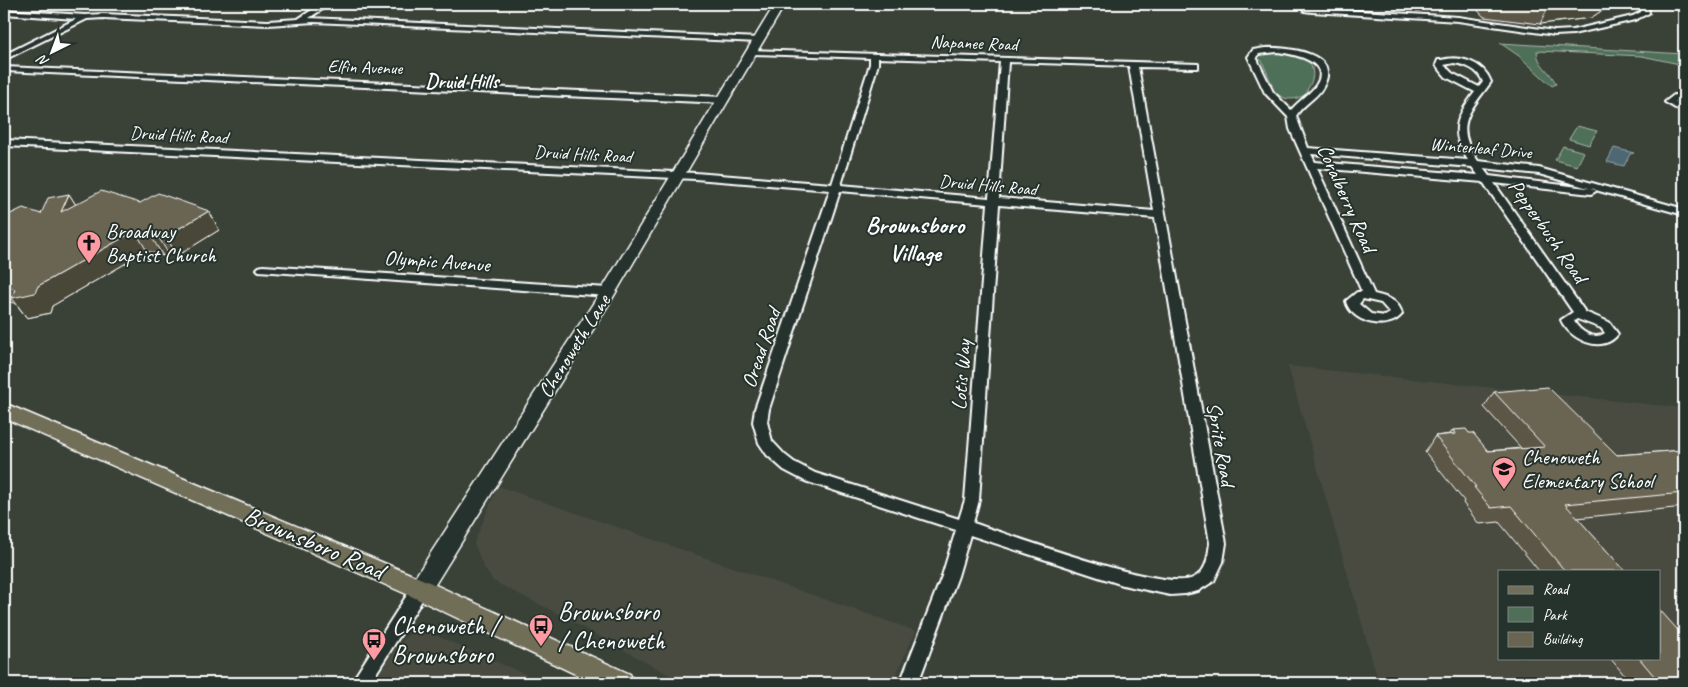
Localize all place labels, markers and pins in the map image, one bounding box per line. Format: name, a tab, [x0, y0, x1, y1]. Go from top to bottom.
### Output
place label: Broadway Baptist Church	[106, 218, 217, 268]
church icon: Broadway Baptist Church	[76, 230, 102, 264]
place label: Chenoweth Elementary School	[1522, 444, 1657, 494]
school or university icon: Chenoweth Elementary School	[1491, 456, 1517, 490]
place label: Brownsboro / Chenoweth	[558, 596, 666, 657]
place label: Chenoweth / Brownsboro	[392, 610, 503, 671]
bus stop icon: Brownsboro / Chenoweth	[528, 613, 554, 647]
bus stop icon: Chenoweth / Brownsboro	[361, 627, 387, 661]

